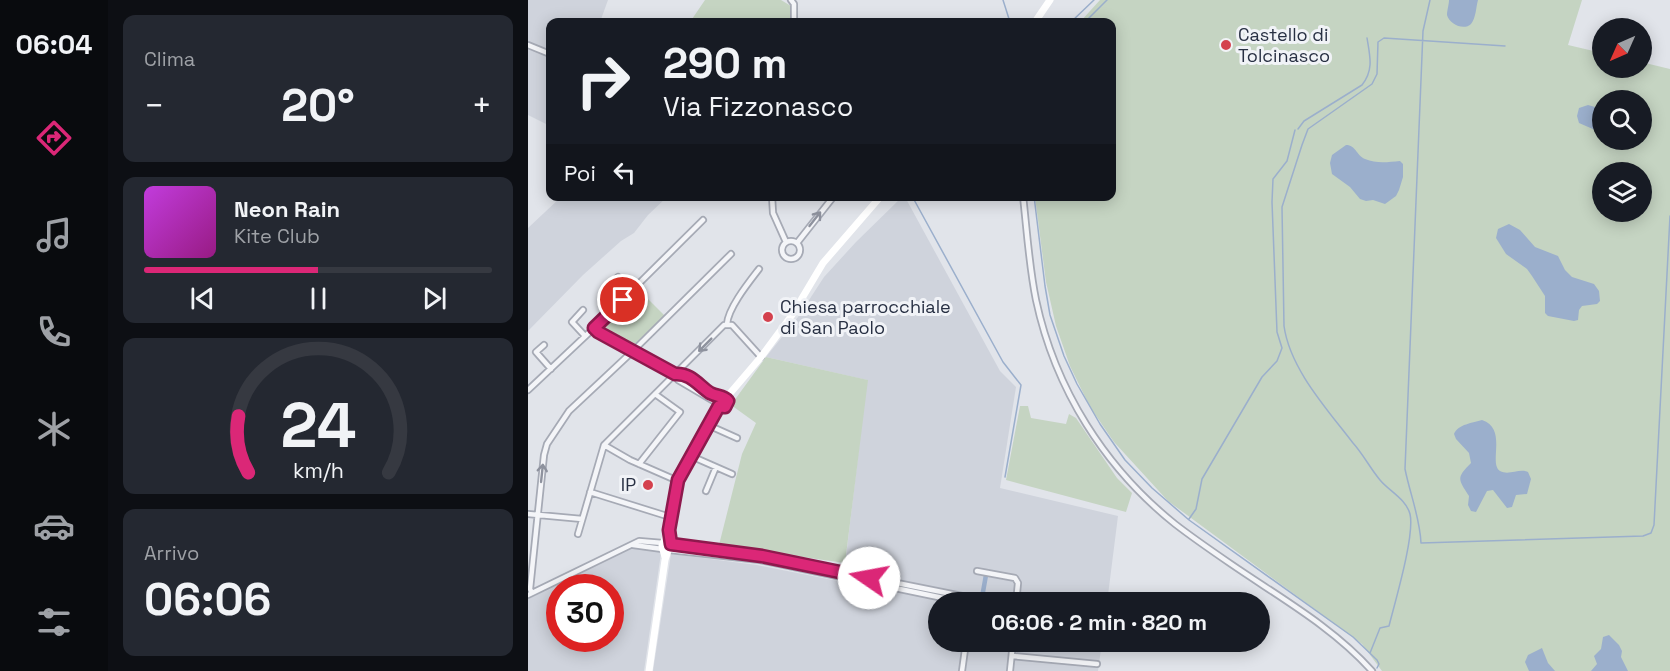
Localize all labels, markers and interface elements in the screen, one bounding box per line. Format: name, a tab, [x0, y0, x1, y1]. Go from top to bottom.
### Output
north arrow	[1592, 18, 1652, 78]
map controls	[1592, 18, 1652, 222]
place label: Castello di Tolcinasco	[1238, 23, 1330, 67]
text: 06:04	[16, 27, 92, 62]
text: 290 m	[663, 37, 788, 90]
marker: Castello di Tolcinasco	[1219, 38, 1233, 52]
icon: right	[564, 42, 642, 120]
text: Clima	[144, 46, 195, 72]
text: 20°	[281, 77, 355, 134]
text: −	[144, 85, 164, 127]
text: +	[472, 85, 492, 127]
text: Via Fizzonasco	[663, 89, 853, 124]
button: search	[1592, 90, 1652, 150]
icon: directions	[33, 117, 75, 159]
icon: left	[608, 156, 641, 189]
text: Poi	[564, 159, 596, 187]
button: layers	[1592, 162, 1652, 222]
text: Neon Rain	[234, 195, 340, 223]
one-way arrow	[808, 212, 821, 228]
icon: music	[33, 214, 75, 256]
text: Kite Club	[234, 223, 320, 249]
pin	[597, 274, 648, 325]
icon: previous	[186, 282, 219, 315]
icon: pause	[302, 282, 335, 315]
icon: next	[418, 282, 451, 315]
icon: arrive	[606, 283, 639, 316]
place label: Chiesa parrocchiale di San Paolo	[780, 295, 951, 339]
marker: Chiesa parrocchiale di San Paolo	[761, 310, 775, 324]
icon: phone	[33, 311, 75, 353]
one-way arrow	[697, 337, 712, 352]
text: 24	[280, 387, 356, 466]
icon: climate	[33, 408, 75, 450]
text: km/h	[292, 458, 344, 485]
one-way arrow	[537, 463, 548, 483]
place label: IP	[621, 473, 636, 496]
marker: IP	[641, 478, 655, 492]
icon: car	[33, 505, 75, 547]
text: Arrivo	[144, 540, 199, 566]
position arrow	[837, 546, 901, 610]
text: 06:06	[144, 571, 271, 628]
speed limit sign: 30	[546, 574, 624, 652]
icon: filters	[33, 601, 75, 643]
text: 06:06 · 2 min · 820 m	[991, 608, 1207, 636]

